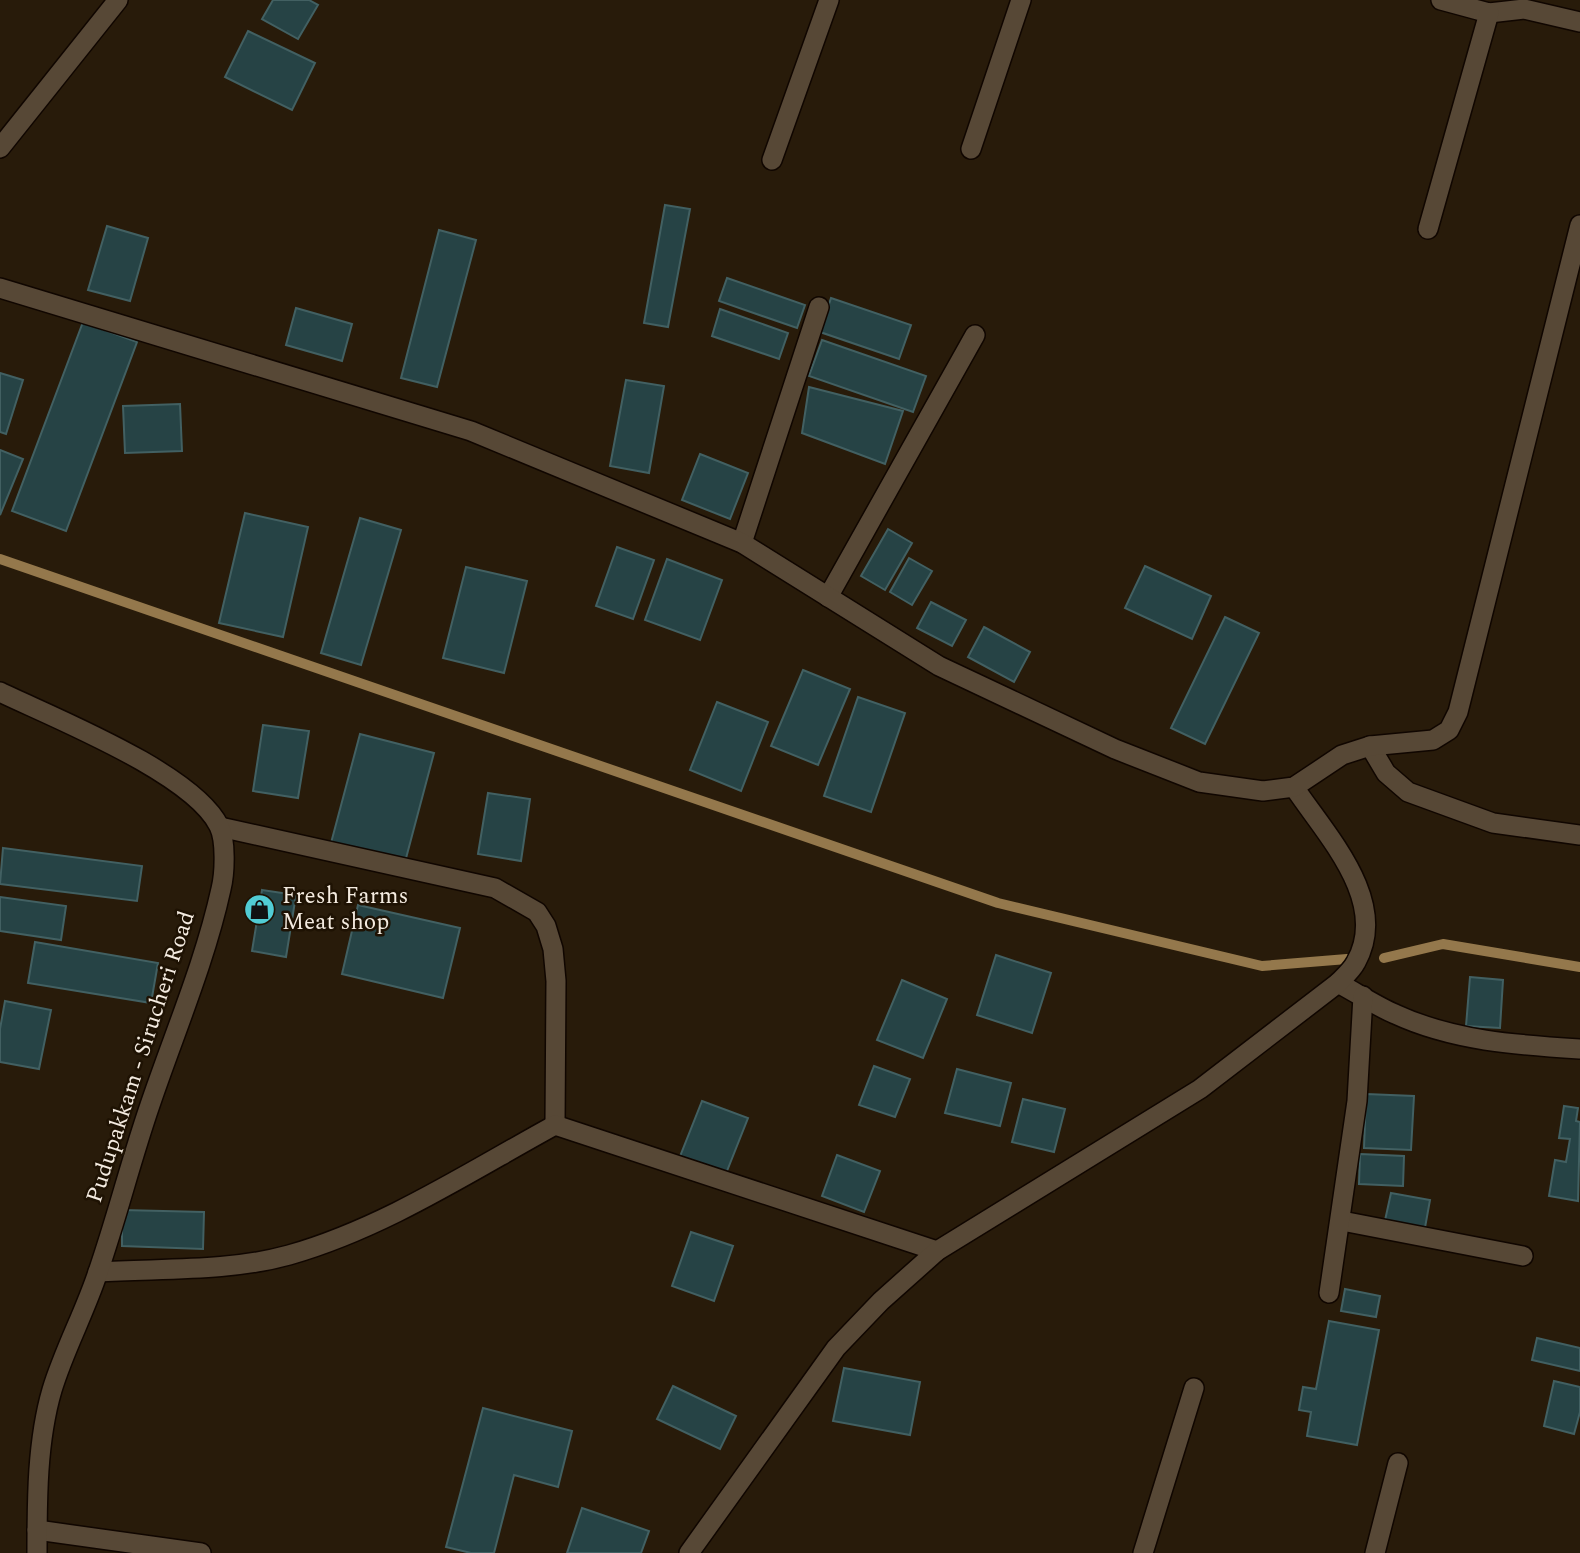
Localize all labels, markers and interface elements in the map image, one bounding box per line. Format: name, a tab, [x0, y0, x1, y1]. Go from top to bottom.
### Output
place label: Fresh Farms Meat shop	[282, 879, 409, 940]
shop icon: Fresh Farms Meat shop	[242, 892, 276, 926]
street label: Pudupakkam - Sirucheri Road	[77, 907, 205, 1207]

